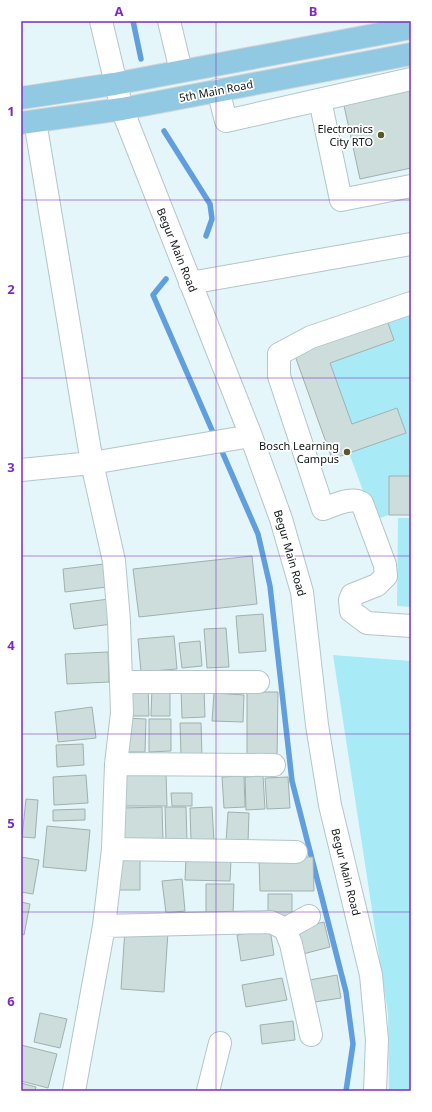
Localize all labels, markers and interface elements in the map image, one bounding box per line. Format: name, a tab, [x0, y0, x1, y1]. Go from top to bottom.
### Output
text: A	[115, 2, 124, 20]
text: B	[309, 2, 317, 20]
street label: 5th Main Road	[178, 76, 254, 105]
text: 1	[7, 102, 15, 120]
place label: Electronics City RTO	[317, 121, 373, 149]
marker: Electronics City RTO	[376, 130, 386, 140]
street label: Begur Main Road	[154, 206, 201, 294]
text: 2	[7, 280, 15, 298]
place label: Bosch Learning Campus	[259, 438, 339, 466]
marker: Bosch Learning Campus	[342, 447, 352, 457]
text: 3	[7, 458, 15, 476]
street label: Begur Main Road	[271, 508, 310, 598]
text: 4	[7, 636, 15, 654]
text: 5	[7, 814, 15, 832]
street label: Begur Main Road	[328, 827, 365, 917]
text: 6	[7, 992, 15, 1010]

